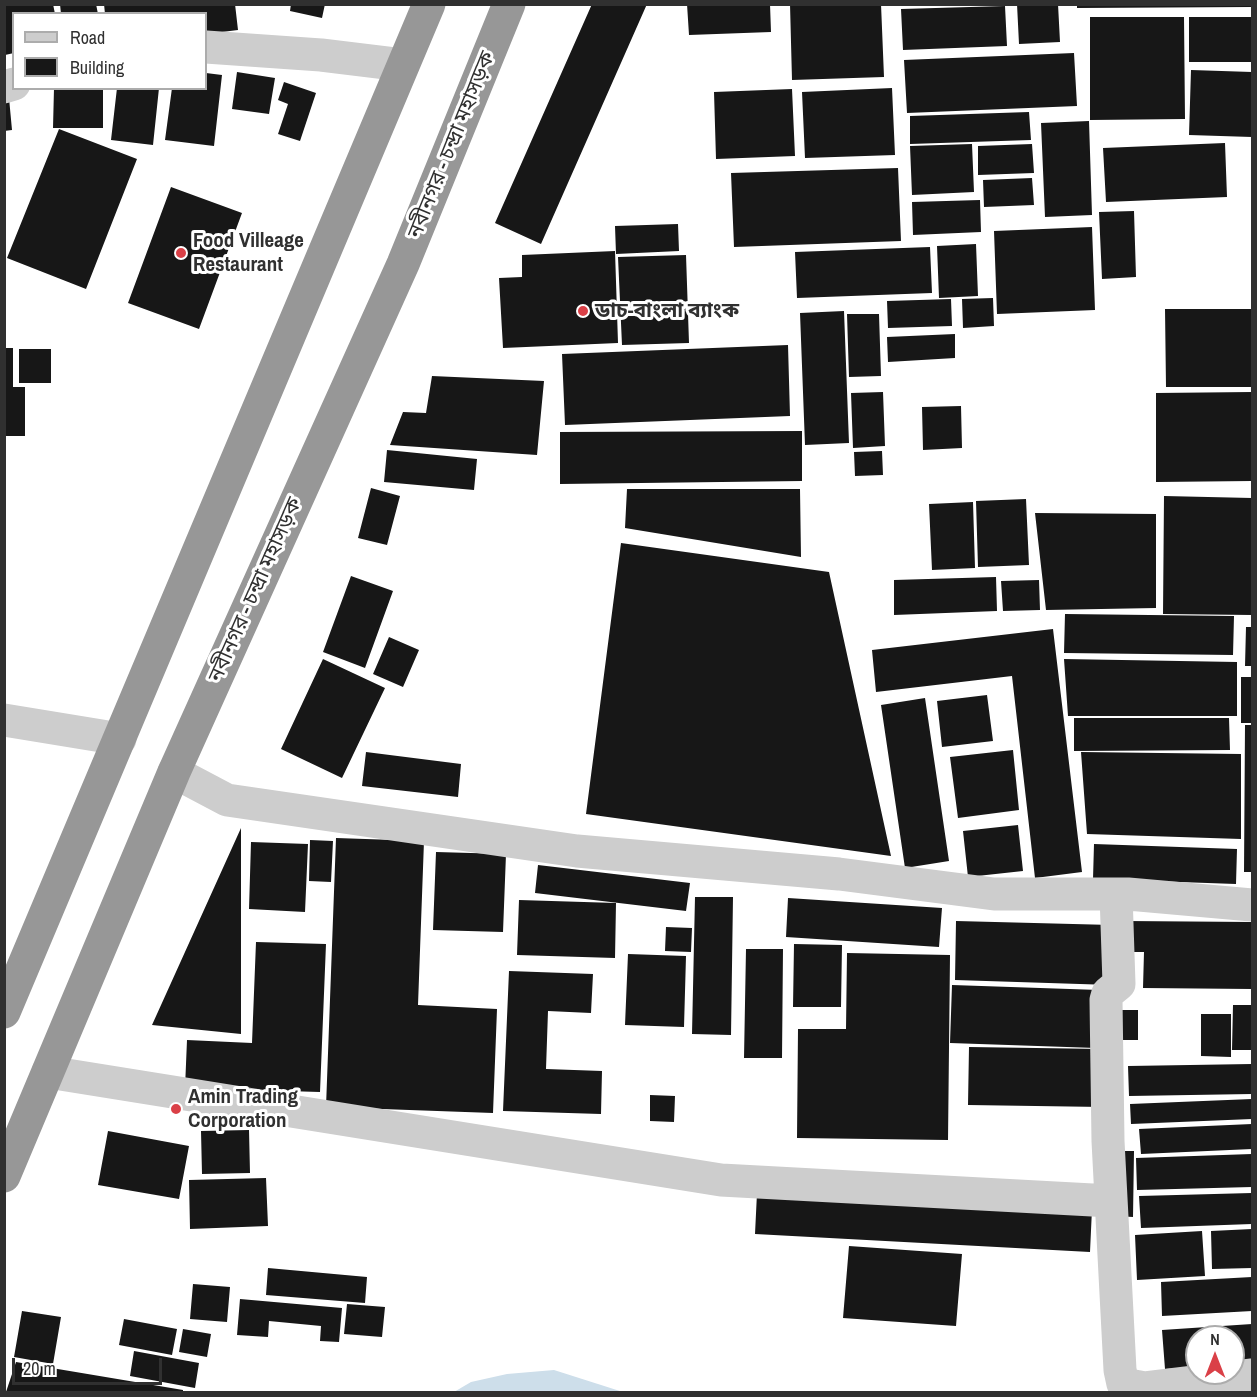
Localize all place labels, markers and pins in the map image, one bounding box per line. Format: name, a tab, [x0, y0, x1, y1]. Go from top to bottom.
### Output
place label: Food Villeage Restaurant	[193, 228, 304, 278]
marker: Food Villeage Restaurant	[174, 246, 188, 260]
place label: ডাচ-বাংলা ব্যাংক	[595, 298, 739, 324]
marker: ডাচ-বাংলা ব্যাংক	[576, 304, 590, 318]
place label: Amin Trading Corporation	[188, 1084, 298, 1134]
marker: Amin Trading Corporation	[169, 1102, 183, 1116]

